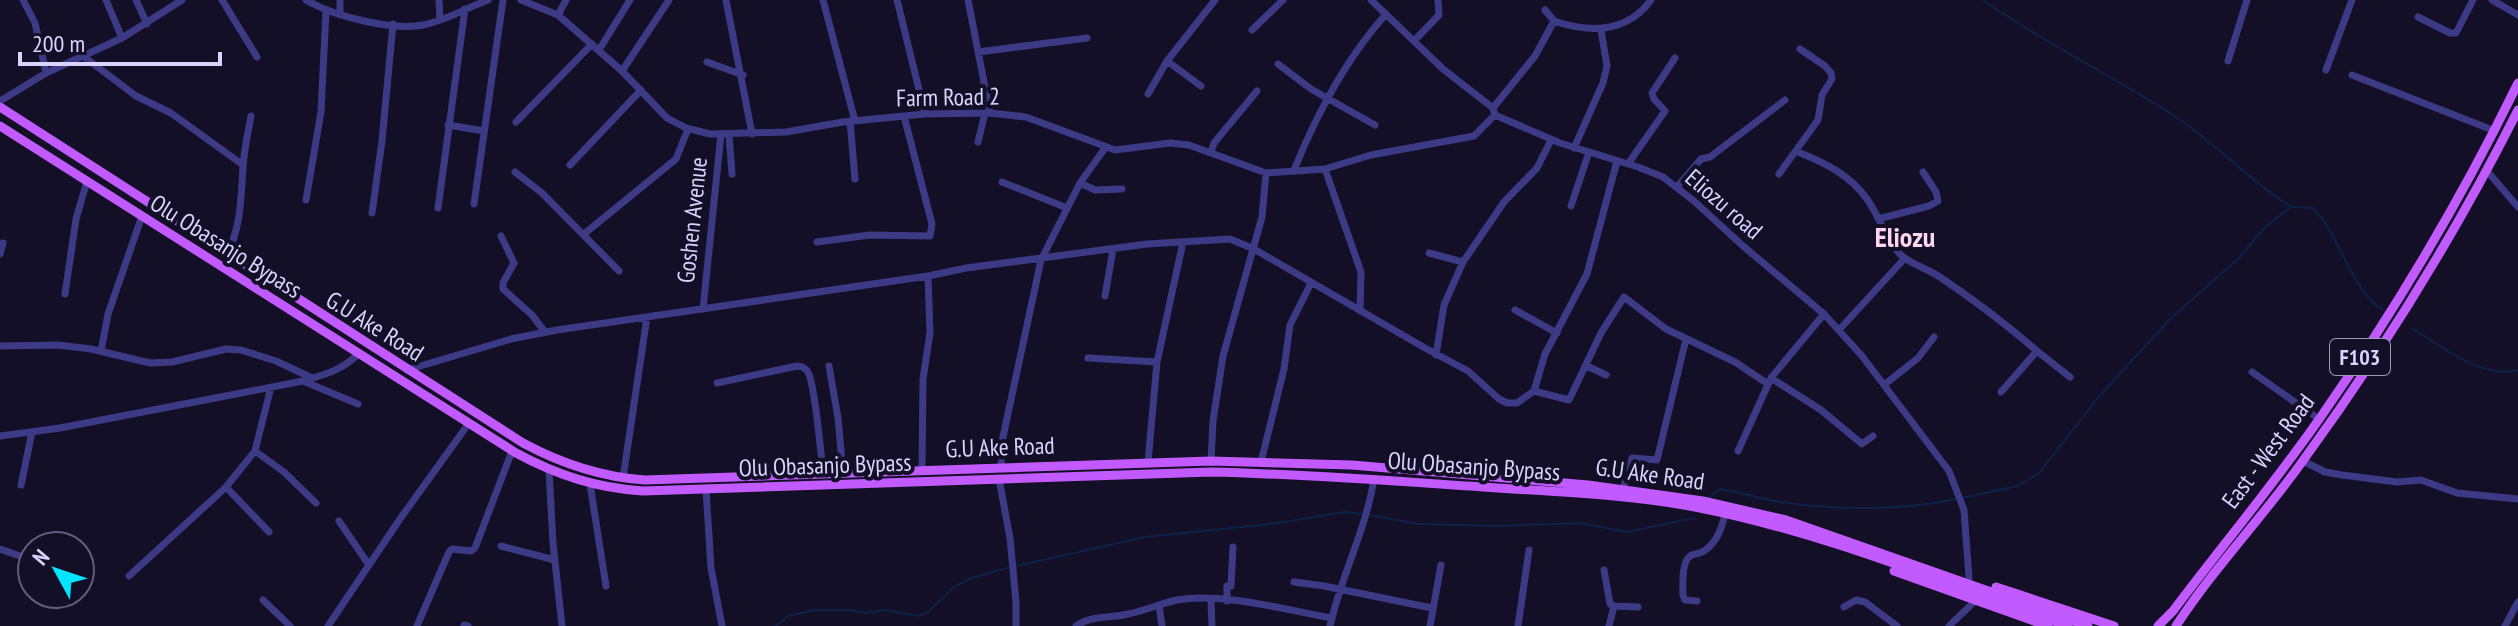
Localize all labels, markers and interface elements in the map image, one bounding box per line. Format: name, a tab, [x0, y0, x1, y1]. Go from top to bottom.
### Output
scale bar	[20, 16, 220, 66]
text: 200 m	[32, 28, 85, 59]
street label: Farm Road 2	[896, 81, 1000, 113]
street label: Goshen Avenue	[670, 156, 714, 284]
street label: Eliozu road	[1679, 162, 1769, 246]
street label: Olu Obasanjo Bypass	[144, 187, 308, 305]
district label: Eliozu	[1875, 218, 1935, 255]
street label: G.U Ake Road	[320, 284, 430, 368]
road number: F103	[2330, 339, 2390, 375]
street label: East - West Road	[2215, 388, 2321, 514]
street label: G.U Ake Road	[945, 430, 1055, 464]
street label: Olu Obasanjo Bypass	[1387, 445, 1561, 487]
street label: Olu Obasanjo Bypass	[738, 446, 912, 484]
street label: G.U Ake Road	[1594, 451, 1706, 497]
north arrow	[16, 530, 96, 610]
text: N	[26, 544, 55, 571]

